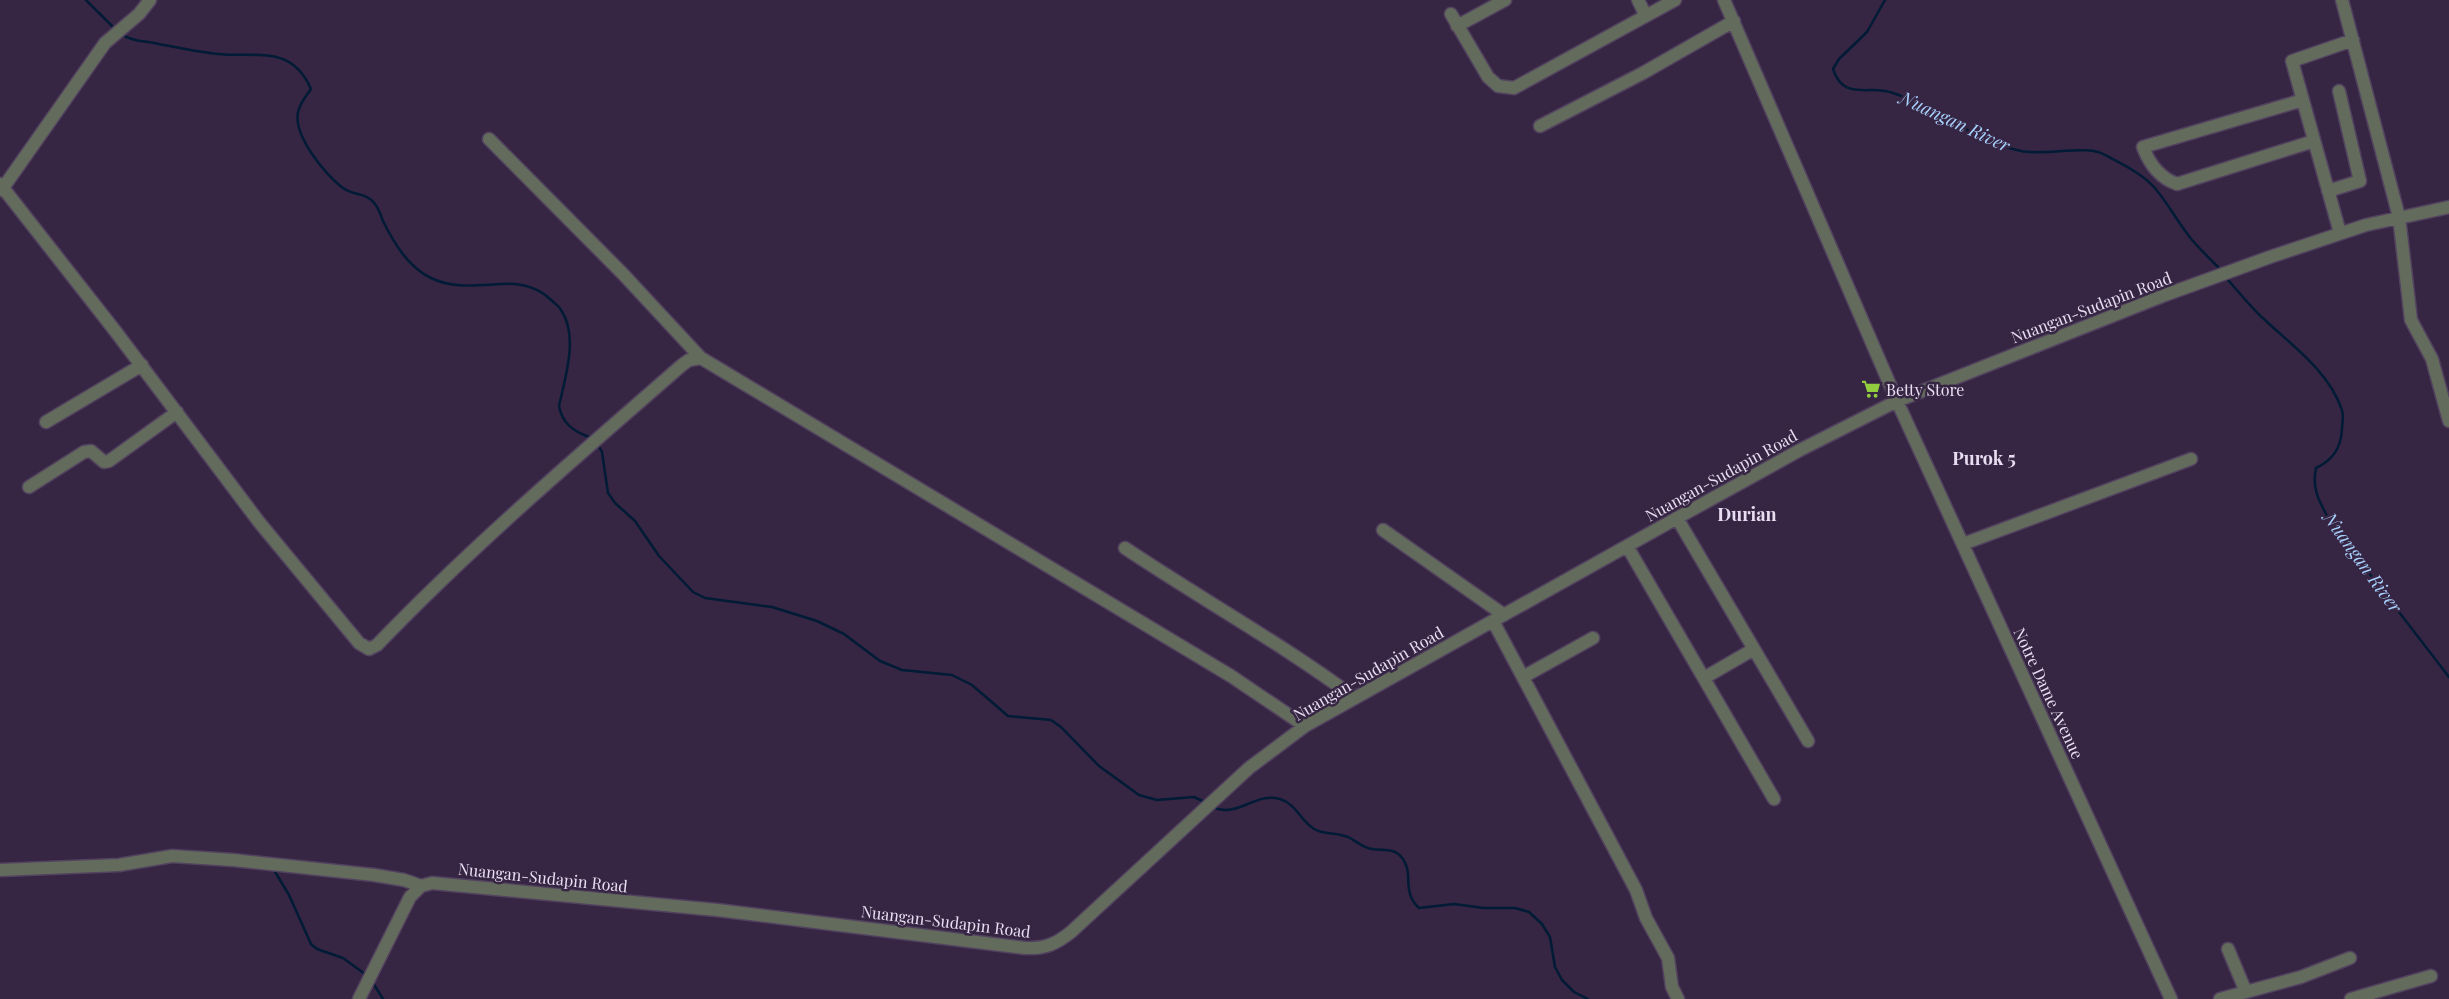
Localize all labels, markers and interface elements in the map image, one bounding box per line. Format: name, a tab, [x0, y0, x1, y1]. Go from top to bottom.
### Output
water label: Nuangan River	[1894, 84, 2015, 158]
street label: Nuangan-Sudapin Road	[2008, 267, 2174, 347]
supermarket icon: Betty Store	[1860, 378, 1882, 400]
place label: Betty Store	[1886, 379, 1964, 400]
street label: Nuangan-Sudapin Road	[1641, 424, 1801, 526]
district label: Purok 5	[1952, 446, 2016, 470]
district label: Durian	[1717, 502, 1777, 526]
water label: Nuangan River	[2317, 505, 2408, 618]
street label: Nuangan-Sudapin Road	[1289, 621, 1447, 725]
street label: Notre Dame Avenue	[2009, 624, 2089, 762]
street label: Nuangan-Sudapin Road	[457, 858, 629, 896]
street label: Nuangan-Sudapin Road	[860, 900, 1032, 942]

